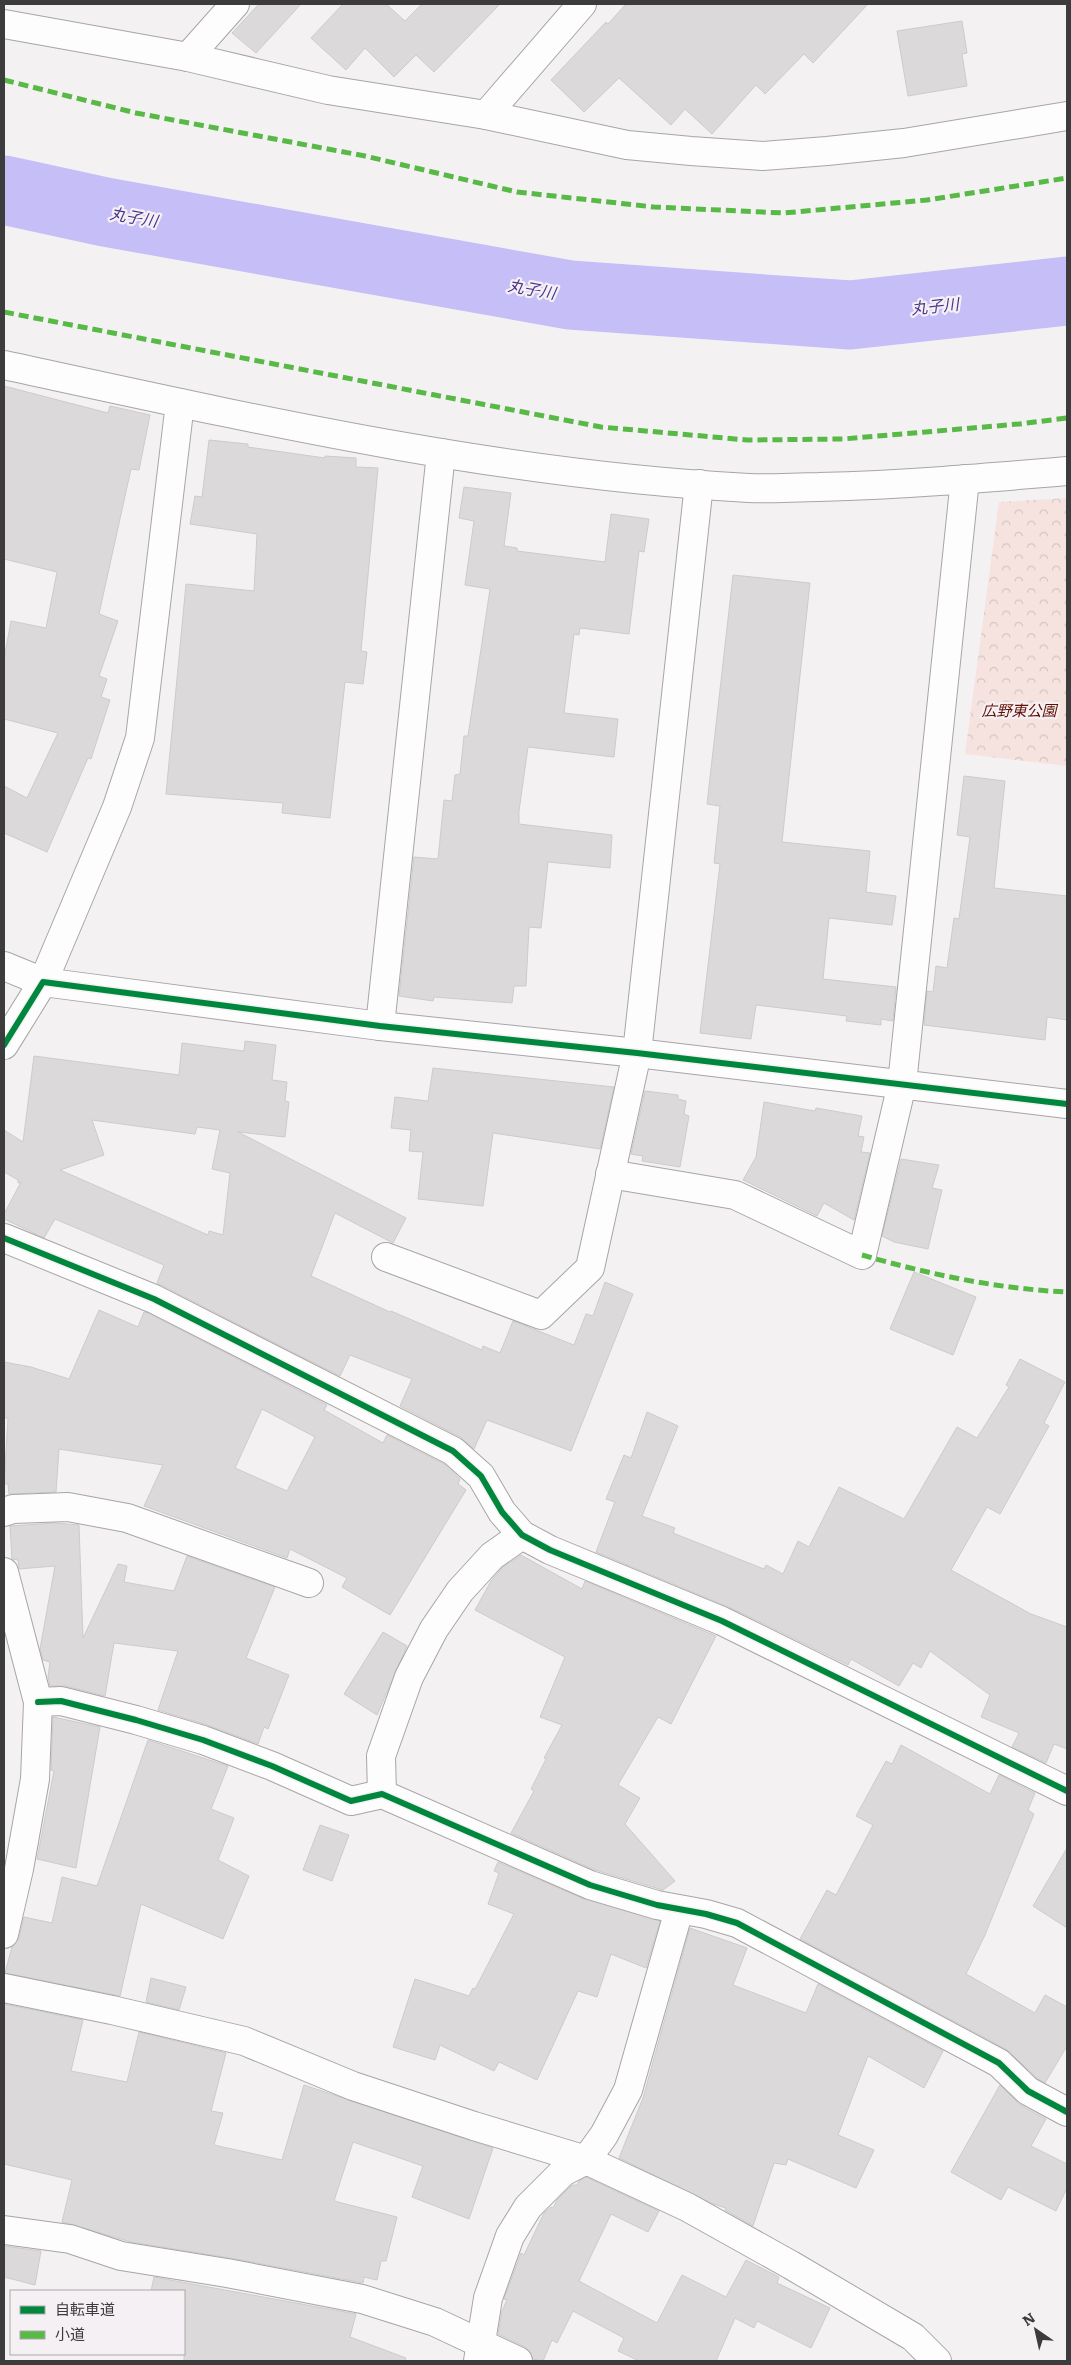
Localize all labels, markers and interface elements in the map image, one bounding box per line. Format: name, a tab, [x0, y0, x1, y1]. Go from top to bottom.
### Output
water label: 丸子川	[108, 200, 162, 232]
water label: 丸子川	[506, 272, 560, 304]
water label: 丸子川	[910, 290, 962, 319]
park label: 広野東公園	[981, 698, 1058, 721]
legend	[10, 2290, 185, 2355]
text: 自転車道	[55, 2297, 115, 2320]
north arrow	[1011, 2305, 1061, 2355]
text: N	[1018, 2307, 1039, 2330]
text: 小道	[55, 2322, 85, 2345]

